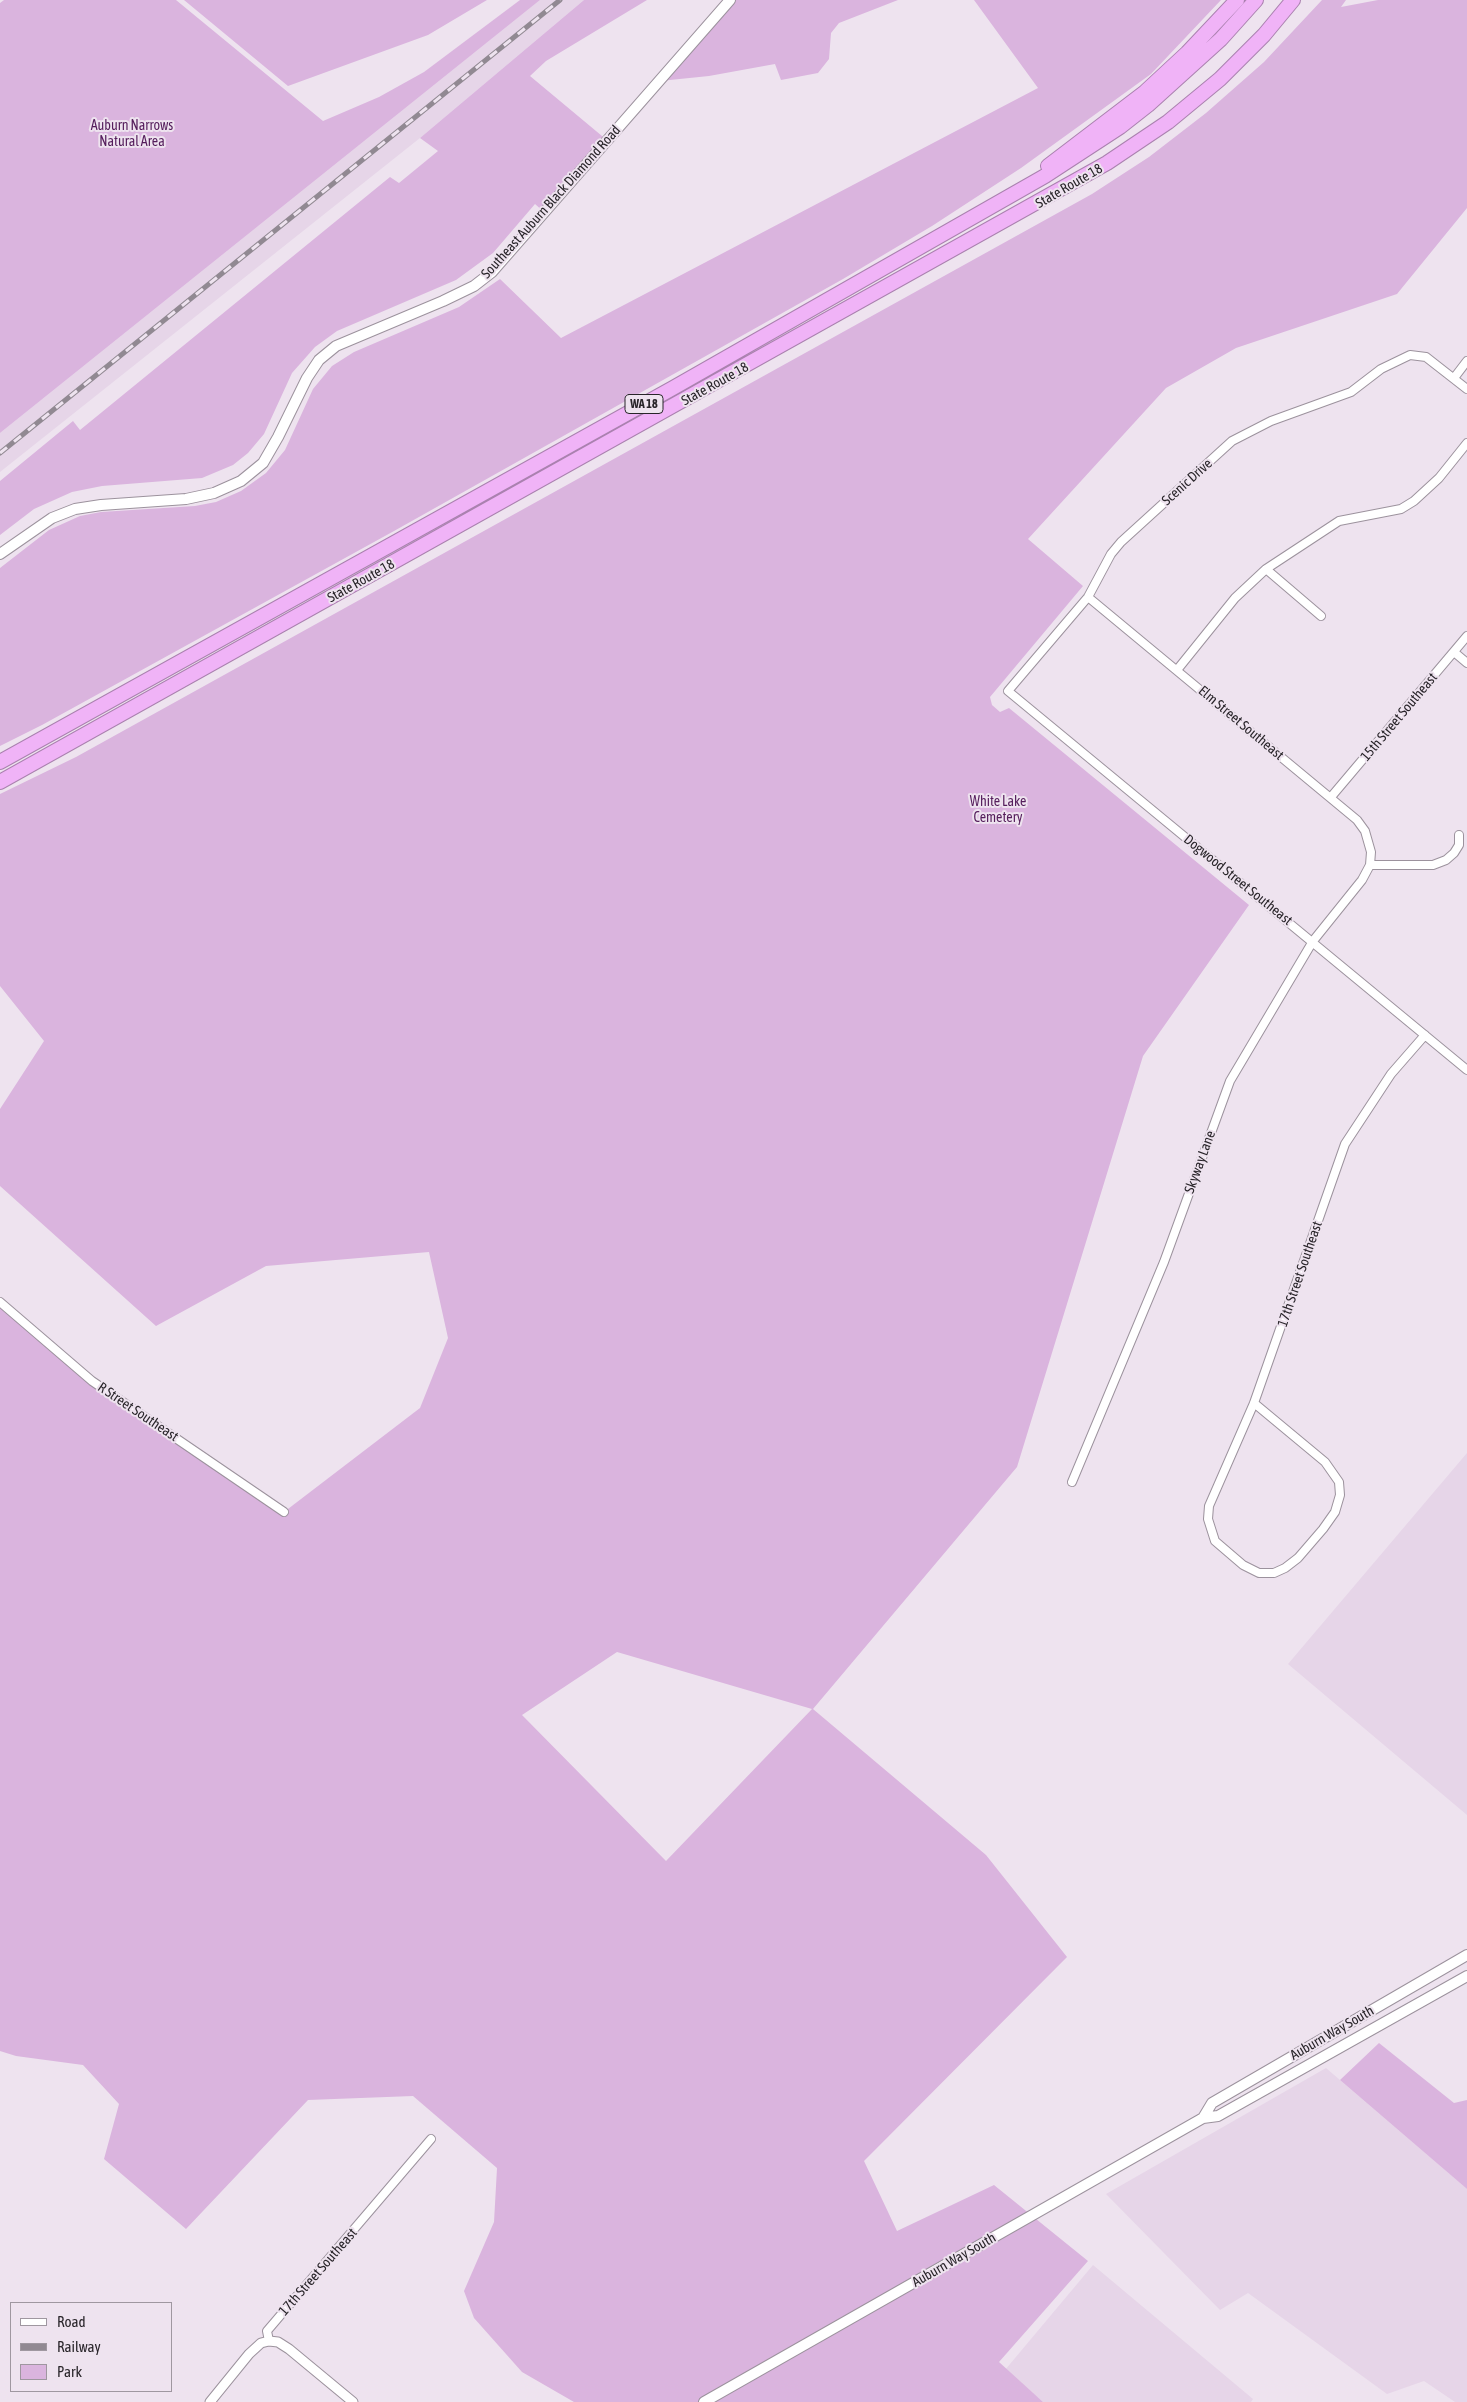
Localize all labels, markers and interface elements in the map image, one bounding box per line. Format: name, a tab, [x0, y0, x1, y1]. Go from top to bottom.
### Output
park label: Auburn Narrows Natural Area	[91, 118, 173, 150]
street label: Southeast Auburn Black Diamond Road	[478, 122, 624, 282]
street label: State Route 18	[1033, 160, 1105, 212]
street label: State Route 18	[678, 359, 752, 409]
road number: WA 18	[625, 394, 663, 414]
street label: Scenic Drive	[1158, 455, 1216, 509]
street label: State Route 18	[324, 556, 398, 606]
street label: 15th Street Southeast	[1357, 669, 1441, 765]
street label: Elm Street Southeast	[1195, 682, 1287, 764]
park label: White Lake Cemetery	[970, 794, 1026, 826]
street label: Dogwood Street Southeast	[1180, 831, 1296, 929]
street label: Skyway Lane	[1181, 1128, 1219, 1196]
street label: 17th Street Southeast	[1274, 1219, 1326, 1329]
street label: R Street Southeast	[95, 1379, 181, 1445]
street label: Auburn Way South	[1287, 2002, 1377, 2064]
street label: 17th Street Southeast	[275, 2225, 361, 2319]
street label: Auburn Way South	[909, 2229, 999, 2291]
legend	[10, 2302, 172, 2392]
text: Road	[57, 2313, 86, 2330]
text: Railway	[57, 2338, 101, 2355]
text: Park	[57, 2363, 82, 2380]

